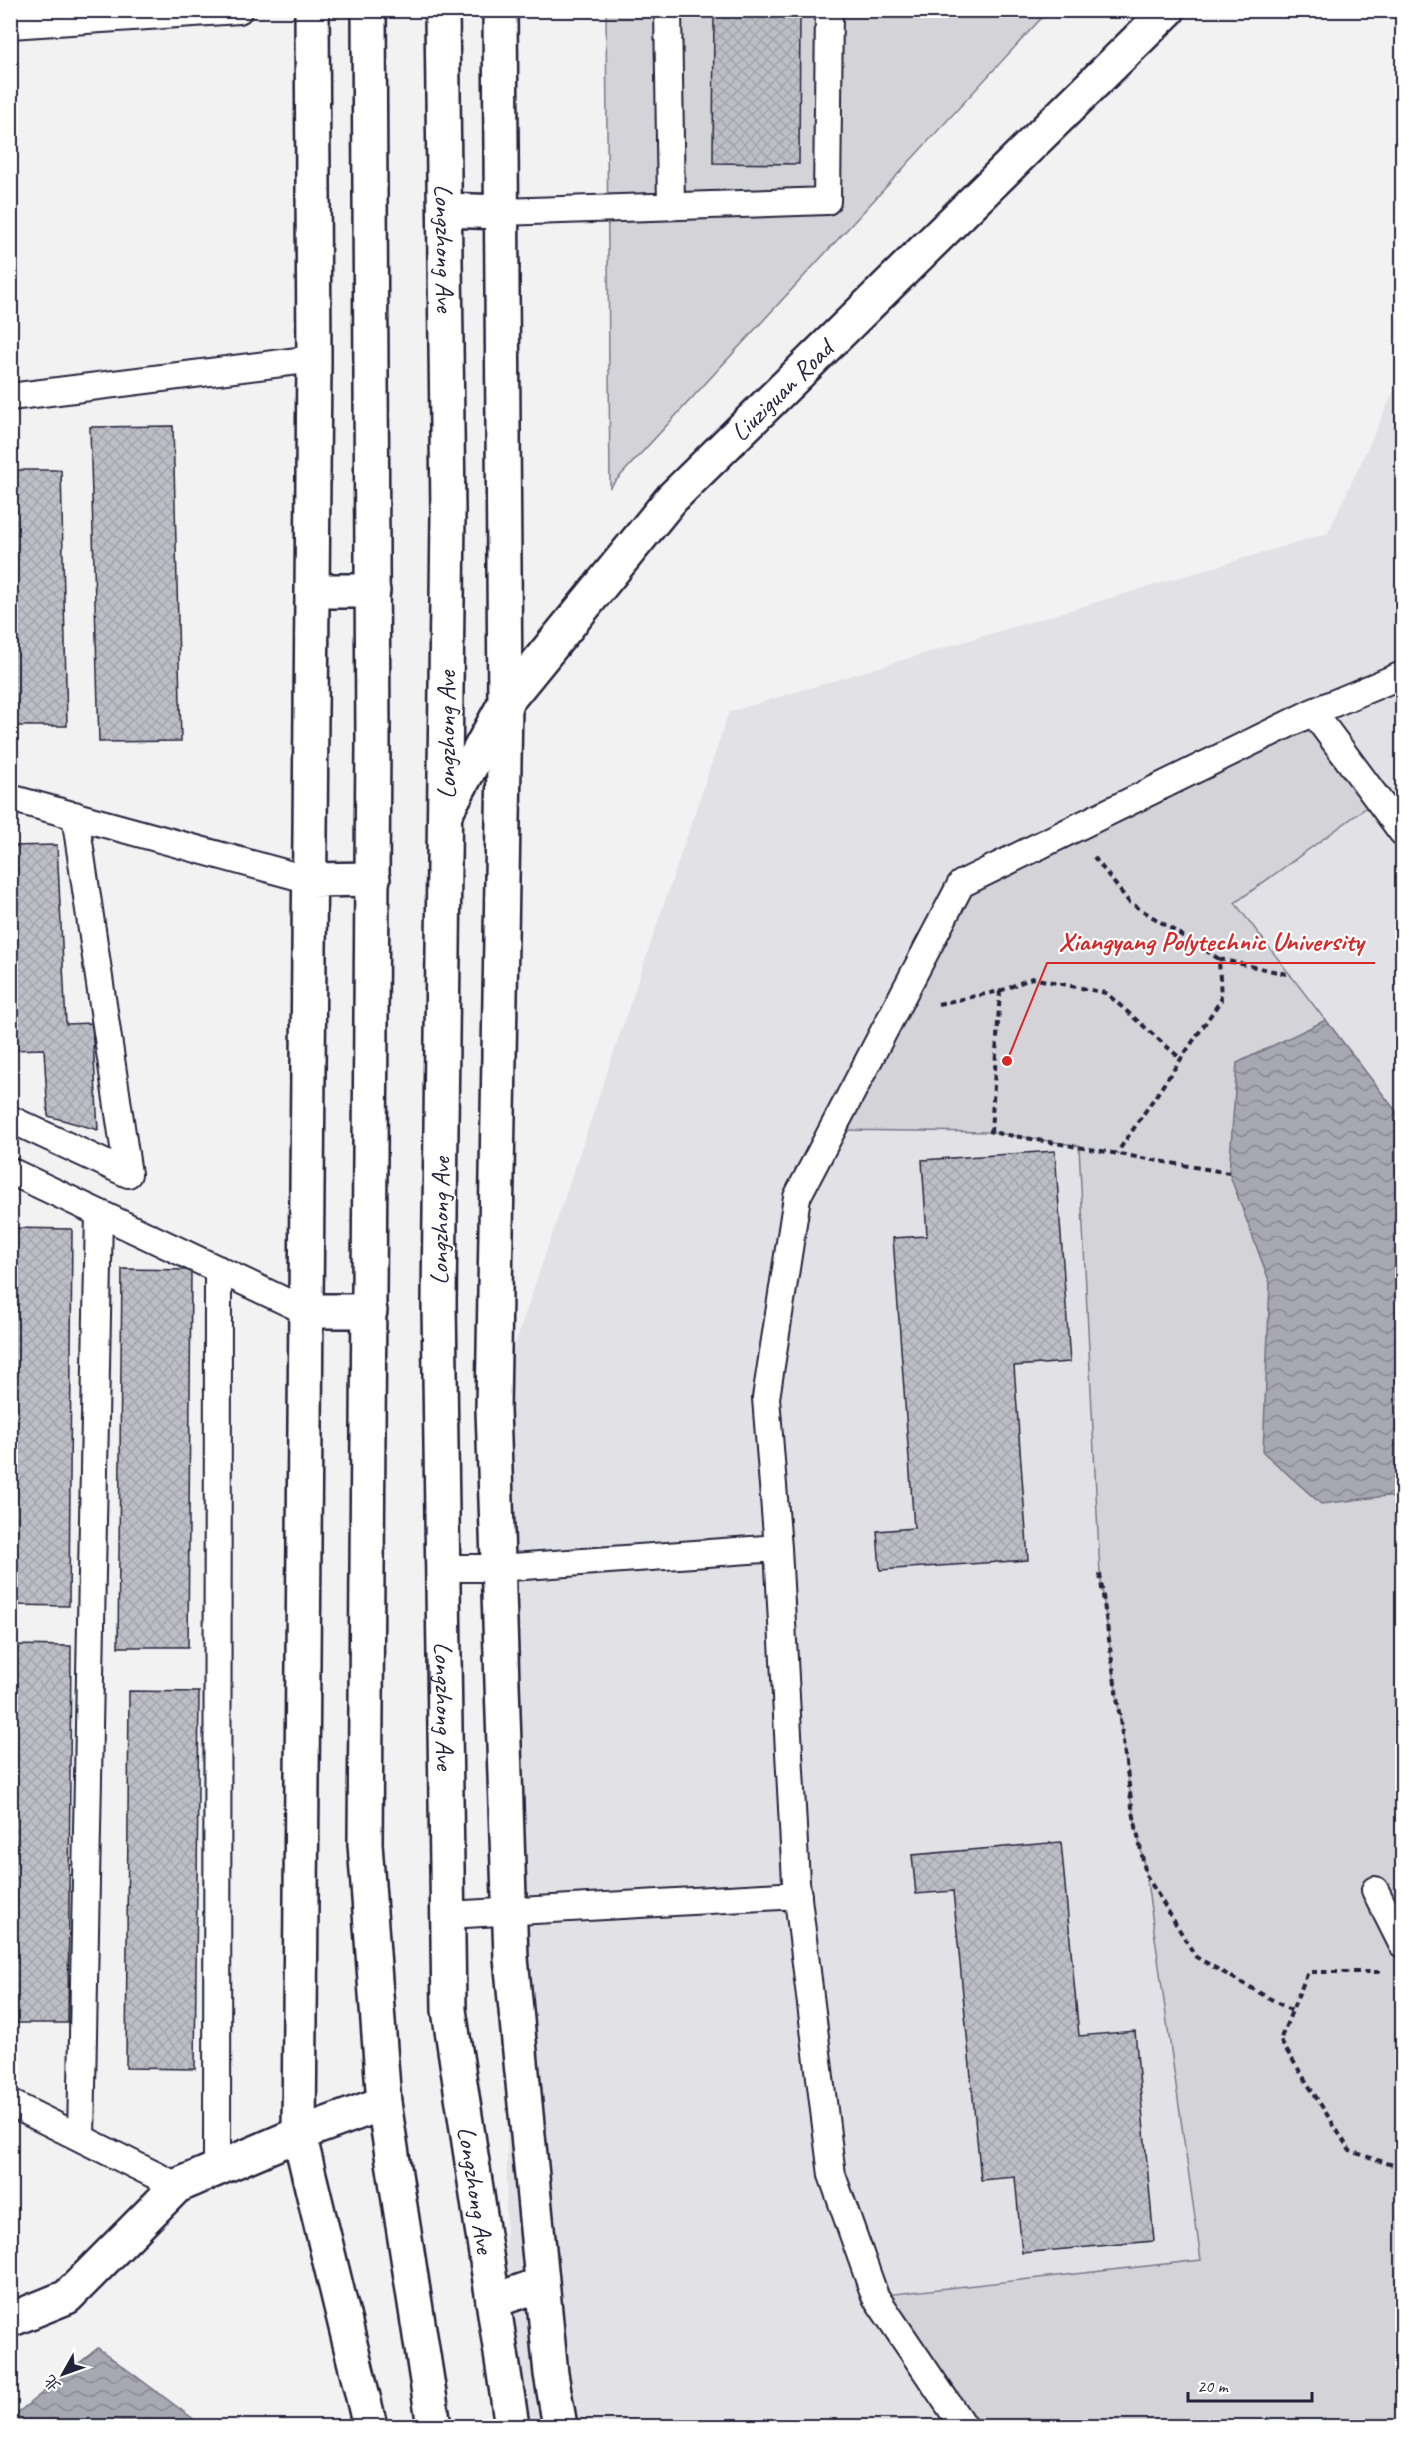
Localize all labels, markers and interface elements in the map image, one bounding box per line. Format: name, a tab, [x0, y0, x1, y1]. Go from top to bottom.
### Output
street label: Longzhong Ave	[428, 184, 462, 314]
street label: Liuziguan Road	[723, 330, 842, 448]
street label: Longzhong Ave	[430, 670, 463, 799]
callout: Xiangyang Polytechnic University	[1047, 918, 1375, 963]
text: Xiangyang Polytechnic University	[1059, 924, 1366, 958]
street label: Longzhong Ave	[422, 1155, 458, 1285]
street label: Longzhong Ave	[427, 1642, 462, 1772]
street label: Longzhong Ave	[450, 2124, 502, 2257]
north arrow	[33, 2344, 93, 2404]
scale bar	[1188, 2365, 1312, 2403]
text: 北	[39, 2370, 65, 2396]
text: 20 m	[1197, 2375, 1230, 2397]

